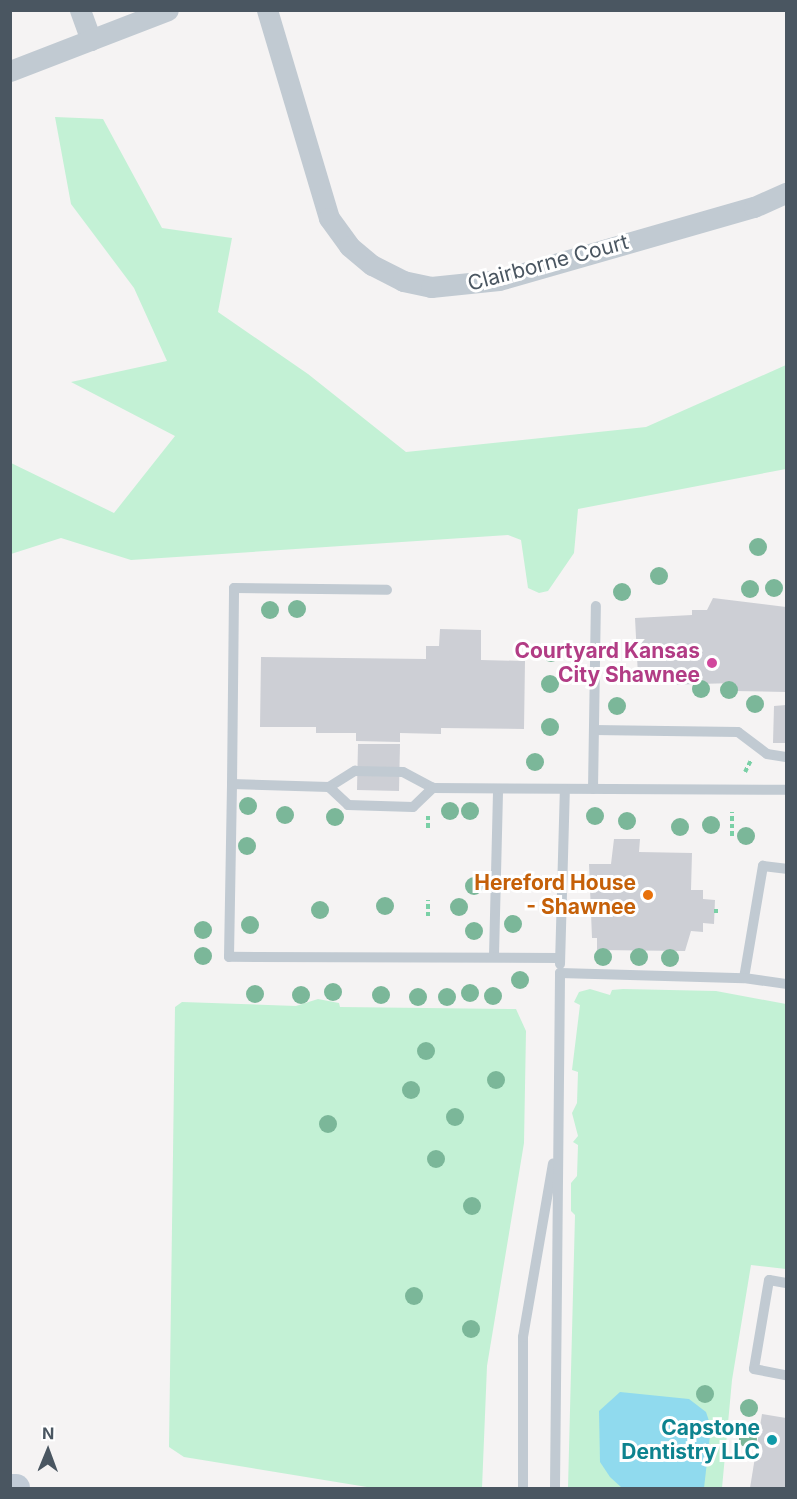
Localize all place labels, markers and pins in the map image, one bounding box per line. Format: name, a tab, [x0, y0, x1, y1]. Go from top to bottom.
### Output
place label: Courtyard Kansas City Shawnee	[514, 638, 700, 688]
marker: Courtyard Kansas City Shawnee	[705, 656, 719, 670]
place label: Hereford House - Shawnee	[474, 870, 636, 920]
marker: Hereford House - Shawnee	[641, 888, 655, 902]
place label: Capstone Dentistry LLC	[621, 1415, 760, 1465]
marker: Capstone Dentistry LLC	[765, 1433, 779, 1447]

